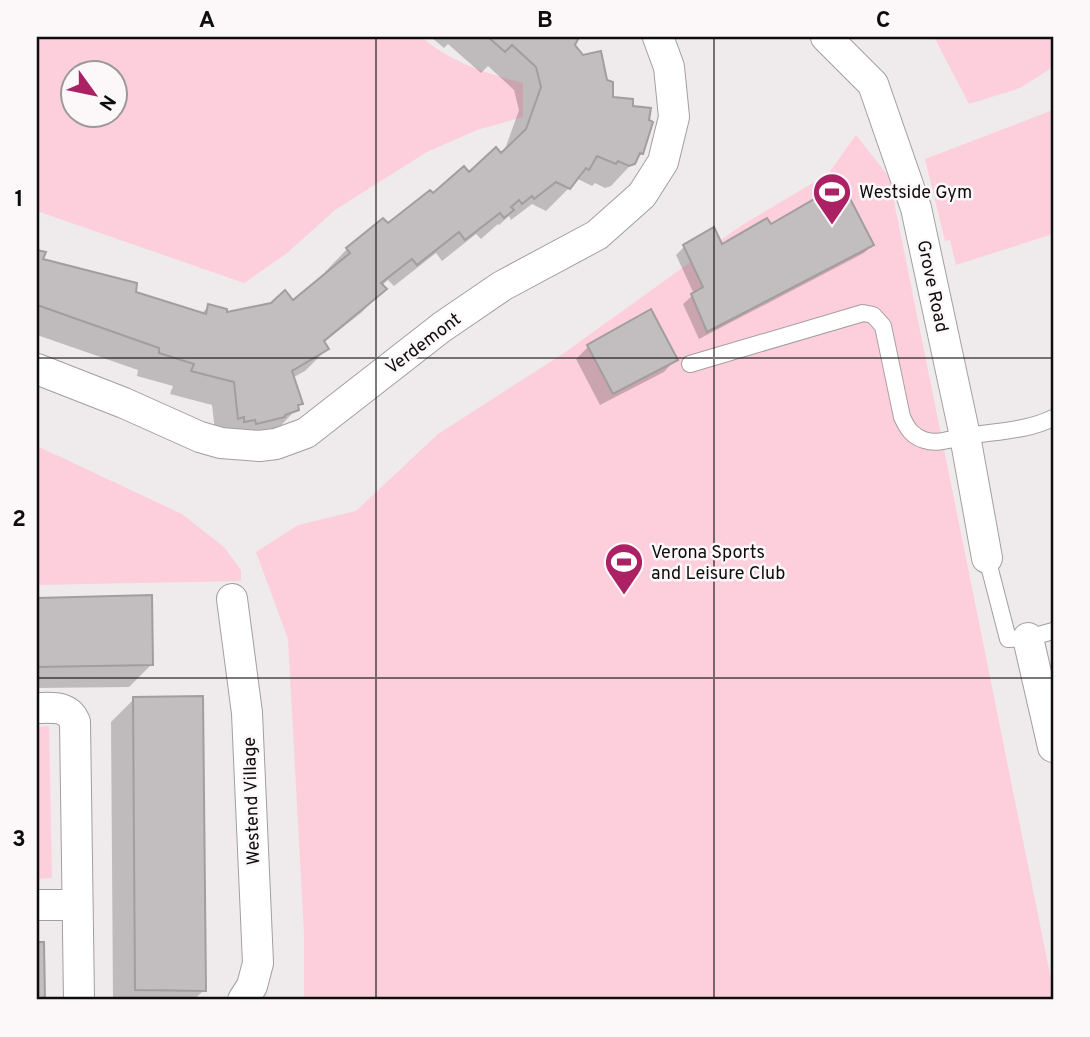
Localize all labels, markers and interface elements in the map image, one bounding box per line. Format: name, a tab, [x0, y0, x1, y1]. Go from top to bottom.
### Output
text: A	[199, 7, 215, 36]
text: B	[537, 7, 553, 36]
text: C	[876, 7, 890, 36]
north arrow	[60, 60, 130, 130]
text: N	[93, 90, 120, 114]
sports icon: Westside Gym	[811, 171, 853, 226]
place label: Westside Gym	[859, 182, 972, 205]
text: 1	[14, 186, 24, 215]
street label: Grove Road	[911, 238, 953, 334]
street label: Verdemont	[382, 308, 466, 380]
text: 2	[12, 506, 26, 535]
sports icon: Verona Sports and Leisure Club	[603, 541, 645, 596]
place label: Verona Sports and Leisure Club	[651, 542, 785, 586]
street label: Westend Village	[239, 736, 266, 865]
text: 3	[12, 826, 26, 855]

